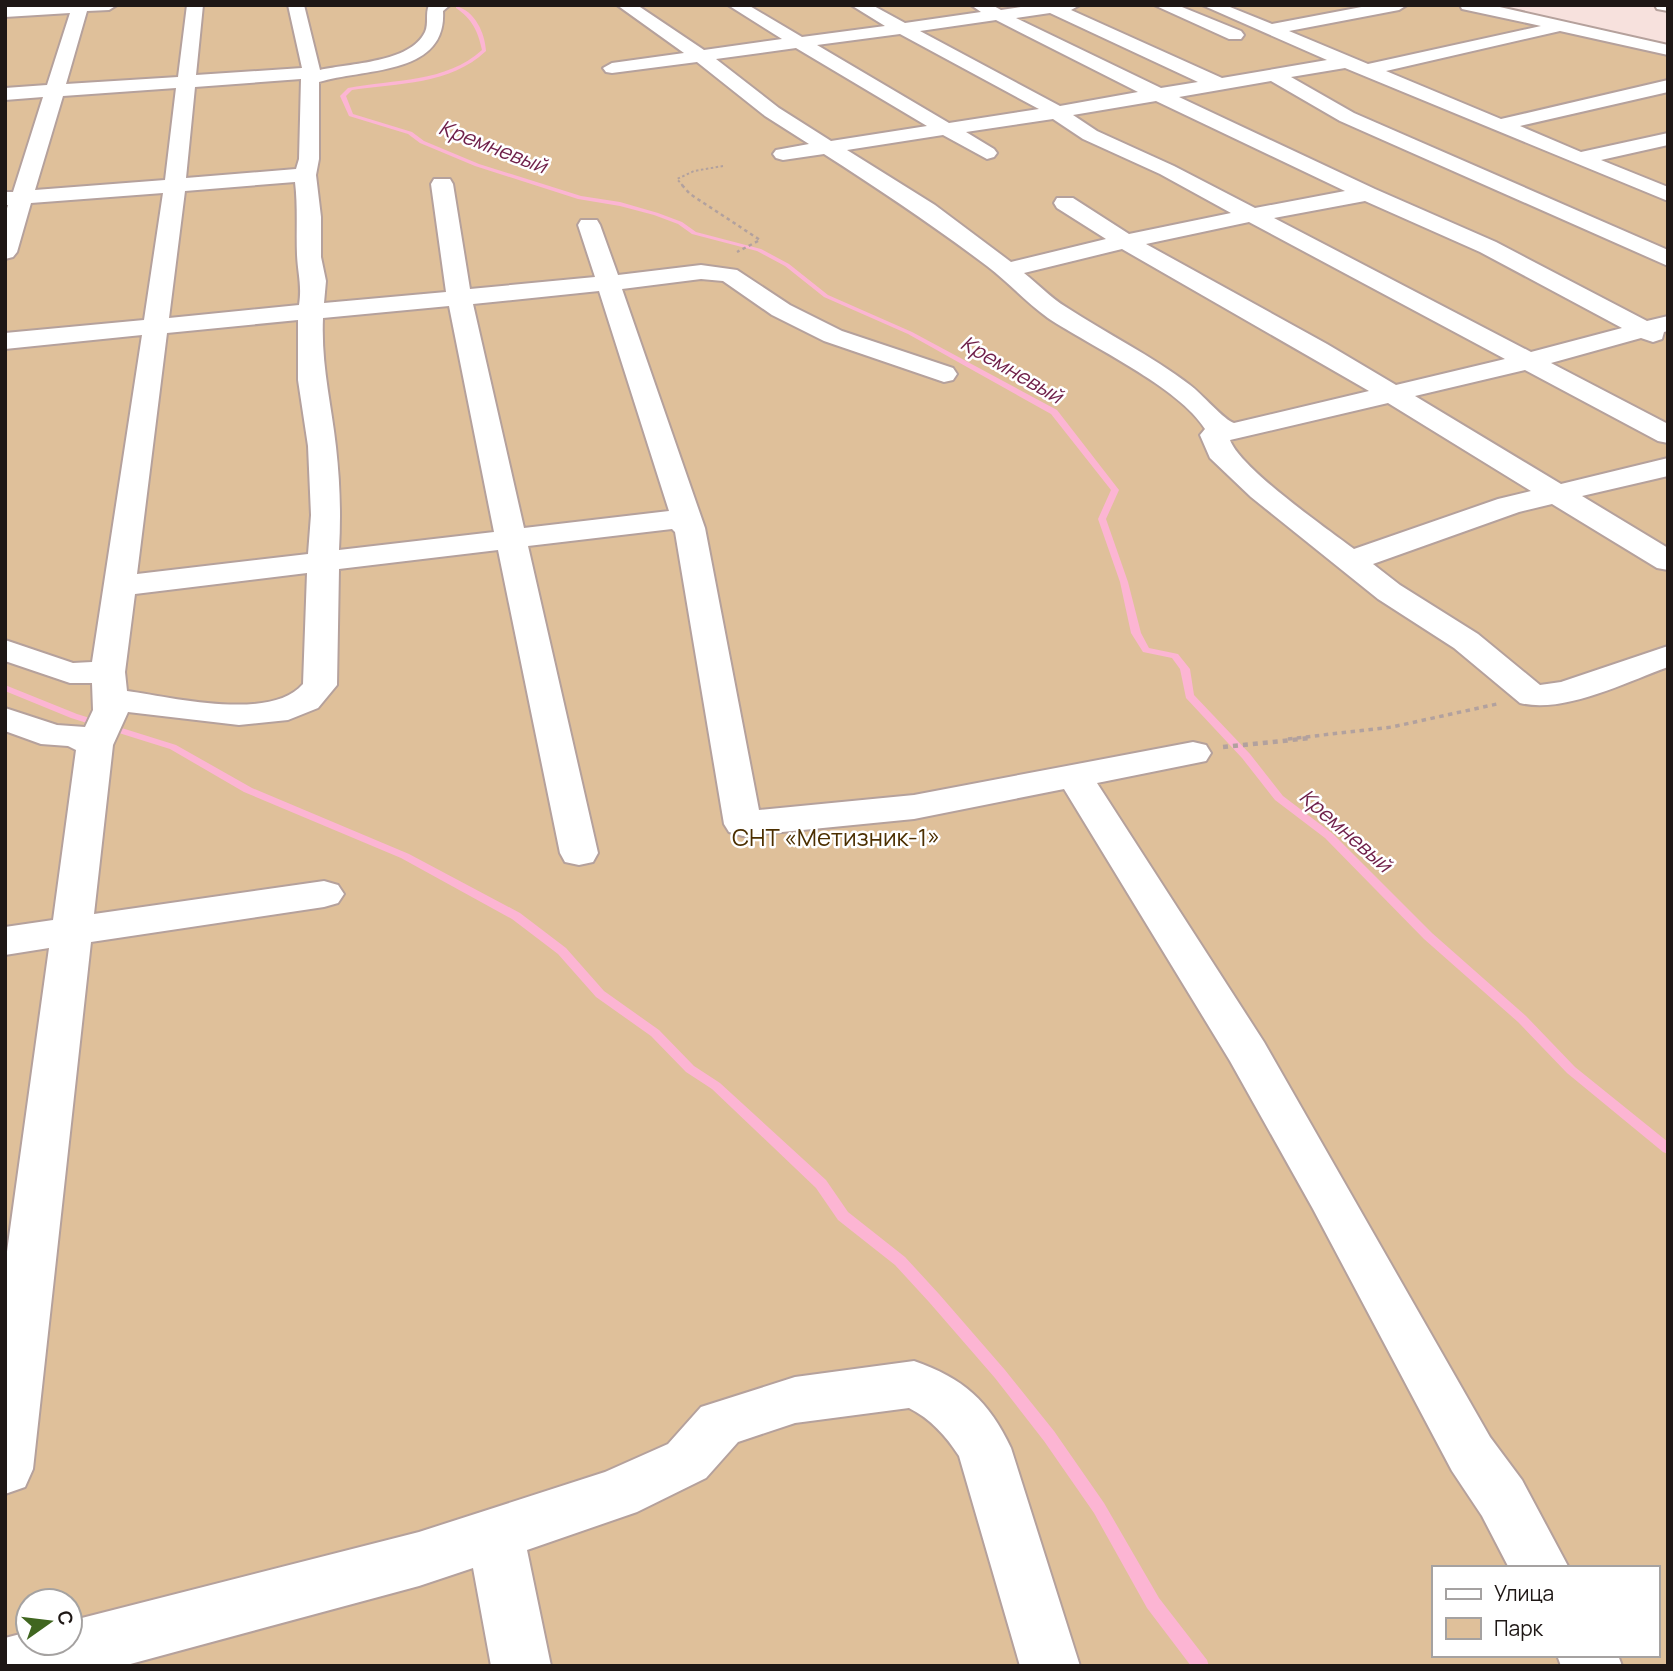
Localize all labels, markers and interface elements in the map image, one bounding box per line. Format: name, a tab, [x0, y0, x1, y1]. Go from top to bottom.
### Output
water label: Кремневый	[435, 113, 553, 180]
water label: Кремневый	[956, 329, 1070, 410]
water label: Кремневый	[1294, 782, 1399, 879]
park label: СНТ «Метизник-1»	[732, 820, 940, 853]
legend	[1432, 1566, 1659, 1657]
text: Улица	[1494, 1579, 1554, 1607]
north arrow	[14, 1587, 84, 1657]
text: С	[51, 1608, 80, 1628]
text: Парк	[1494, 1614, 1544, 1642]

